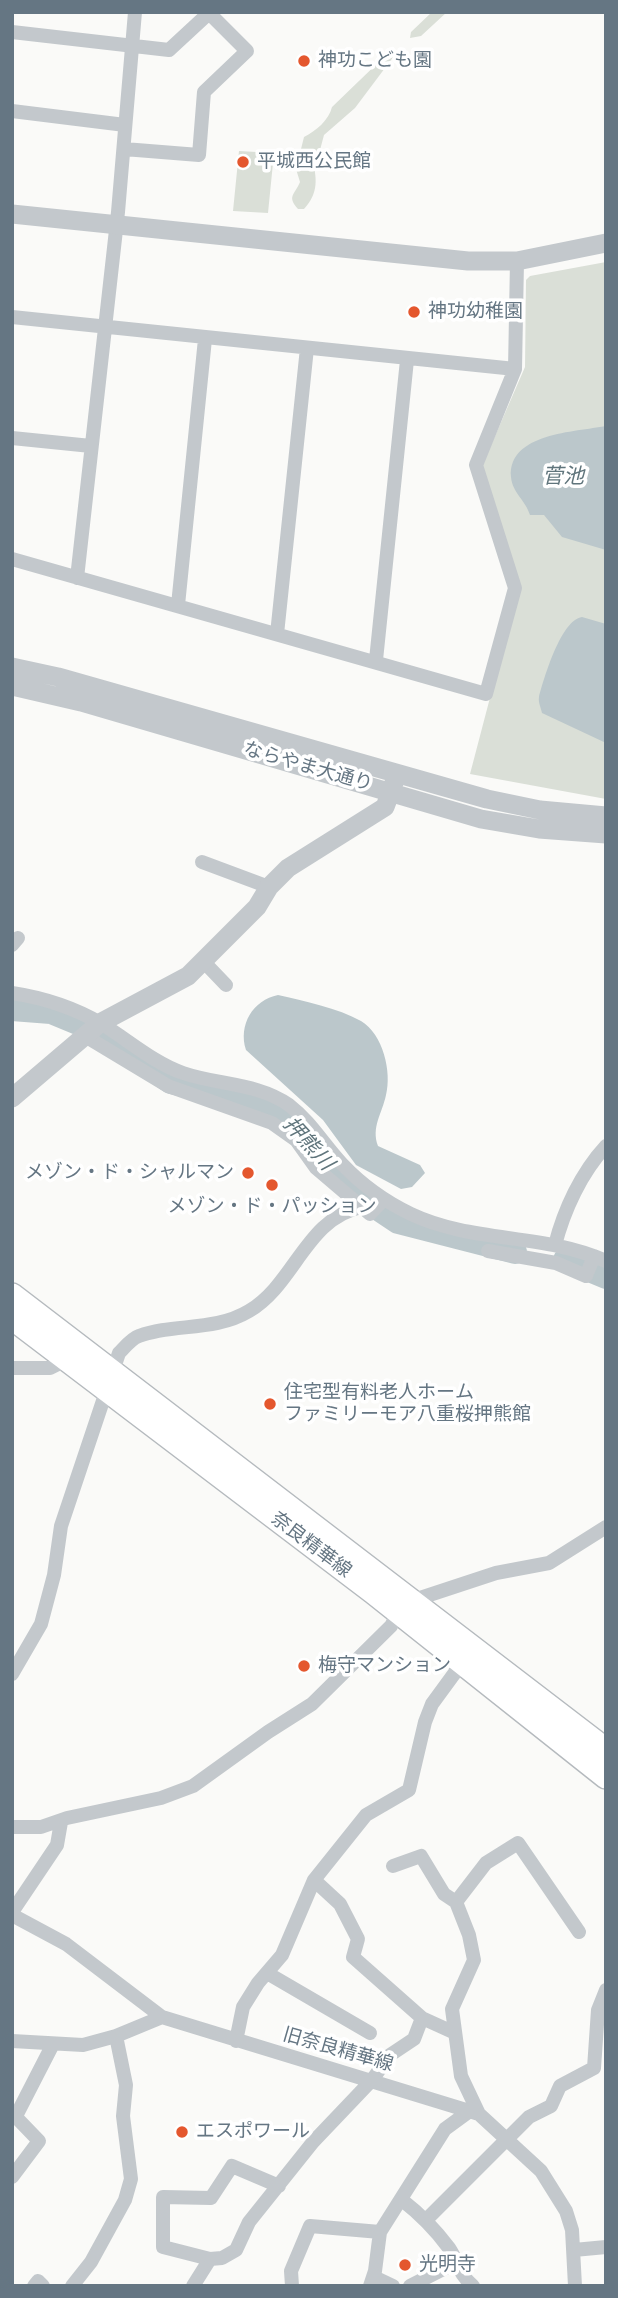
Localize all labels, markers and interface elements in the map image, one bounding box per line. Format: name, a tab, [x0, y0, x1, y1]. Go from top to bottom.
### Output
place label: 神功こども園	[318, 50, 432, 72]
marker: 神功こども園	[296, 53, 312, 69]
place label: 平城西公民館	[257, 151, 371, 173]
marker: 平城西公民館	[235, 154, 251, 170]
place label: 神功幼稚園	[428, 301, 523, 323]
marker: 神功幼稚園	[406, 304, 422, 320]
water label: 菅池	[542, 464, 584, 490]
street label: ならやま大通り	[241, 738, 375, 796]
water label: 押熊川	[278, 1112, 338, 1176]
place label: メゾン・ド・シャルマン	[25, 1162, 234, 1184]
marker: メゾン・ド・シャルマン	[240, 1165, 256, 1181]
marker: メゾン・ド・パッション	[264, 1177, 280, 1193]
place label: メゾン・ド・パッション	[168, 1196, 376, 1218]
place label: 住宅型有料老人ホーム ファミリーモア八重桜押熊館	[284, 1382, 531, 1426]
marker: 住宅型有料老人ホーム ファミリーモア八重桜押熊館	[262, 1396, 278, 1412]
street label: 奈良精華線	[266, 1507, 356, 1583]
place label: 梅守マンション	[318, 1655, 451, 1677]
marker: 梅守マンション	[296, 1658, 312, 1674]
street label: 旧奈良精華線	[280, 2023, 396, 2077]
place label: エスポワール	[196, 2121, 310, 2143]
marker: エスポワール	[174, 2124, 190, 2140]
place label: 光明寺	[419, 2254, 476, 2276]
marker: 光明寺	[397, 2257, 413, 2273]

